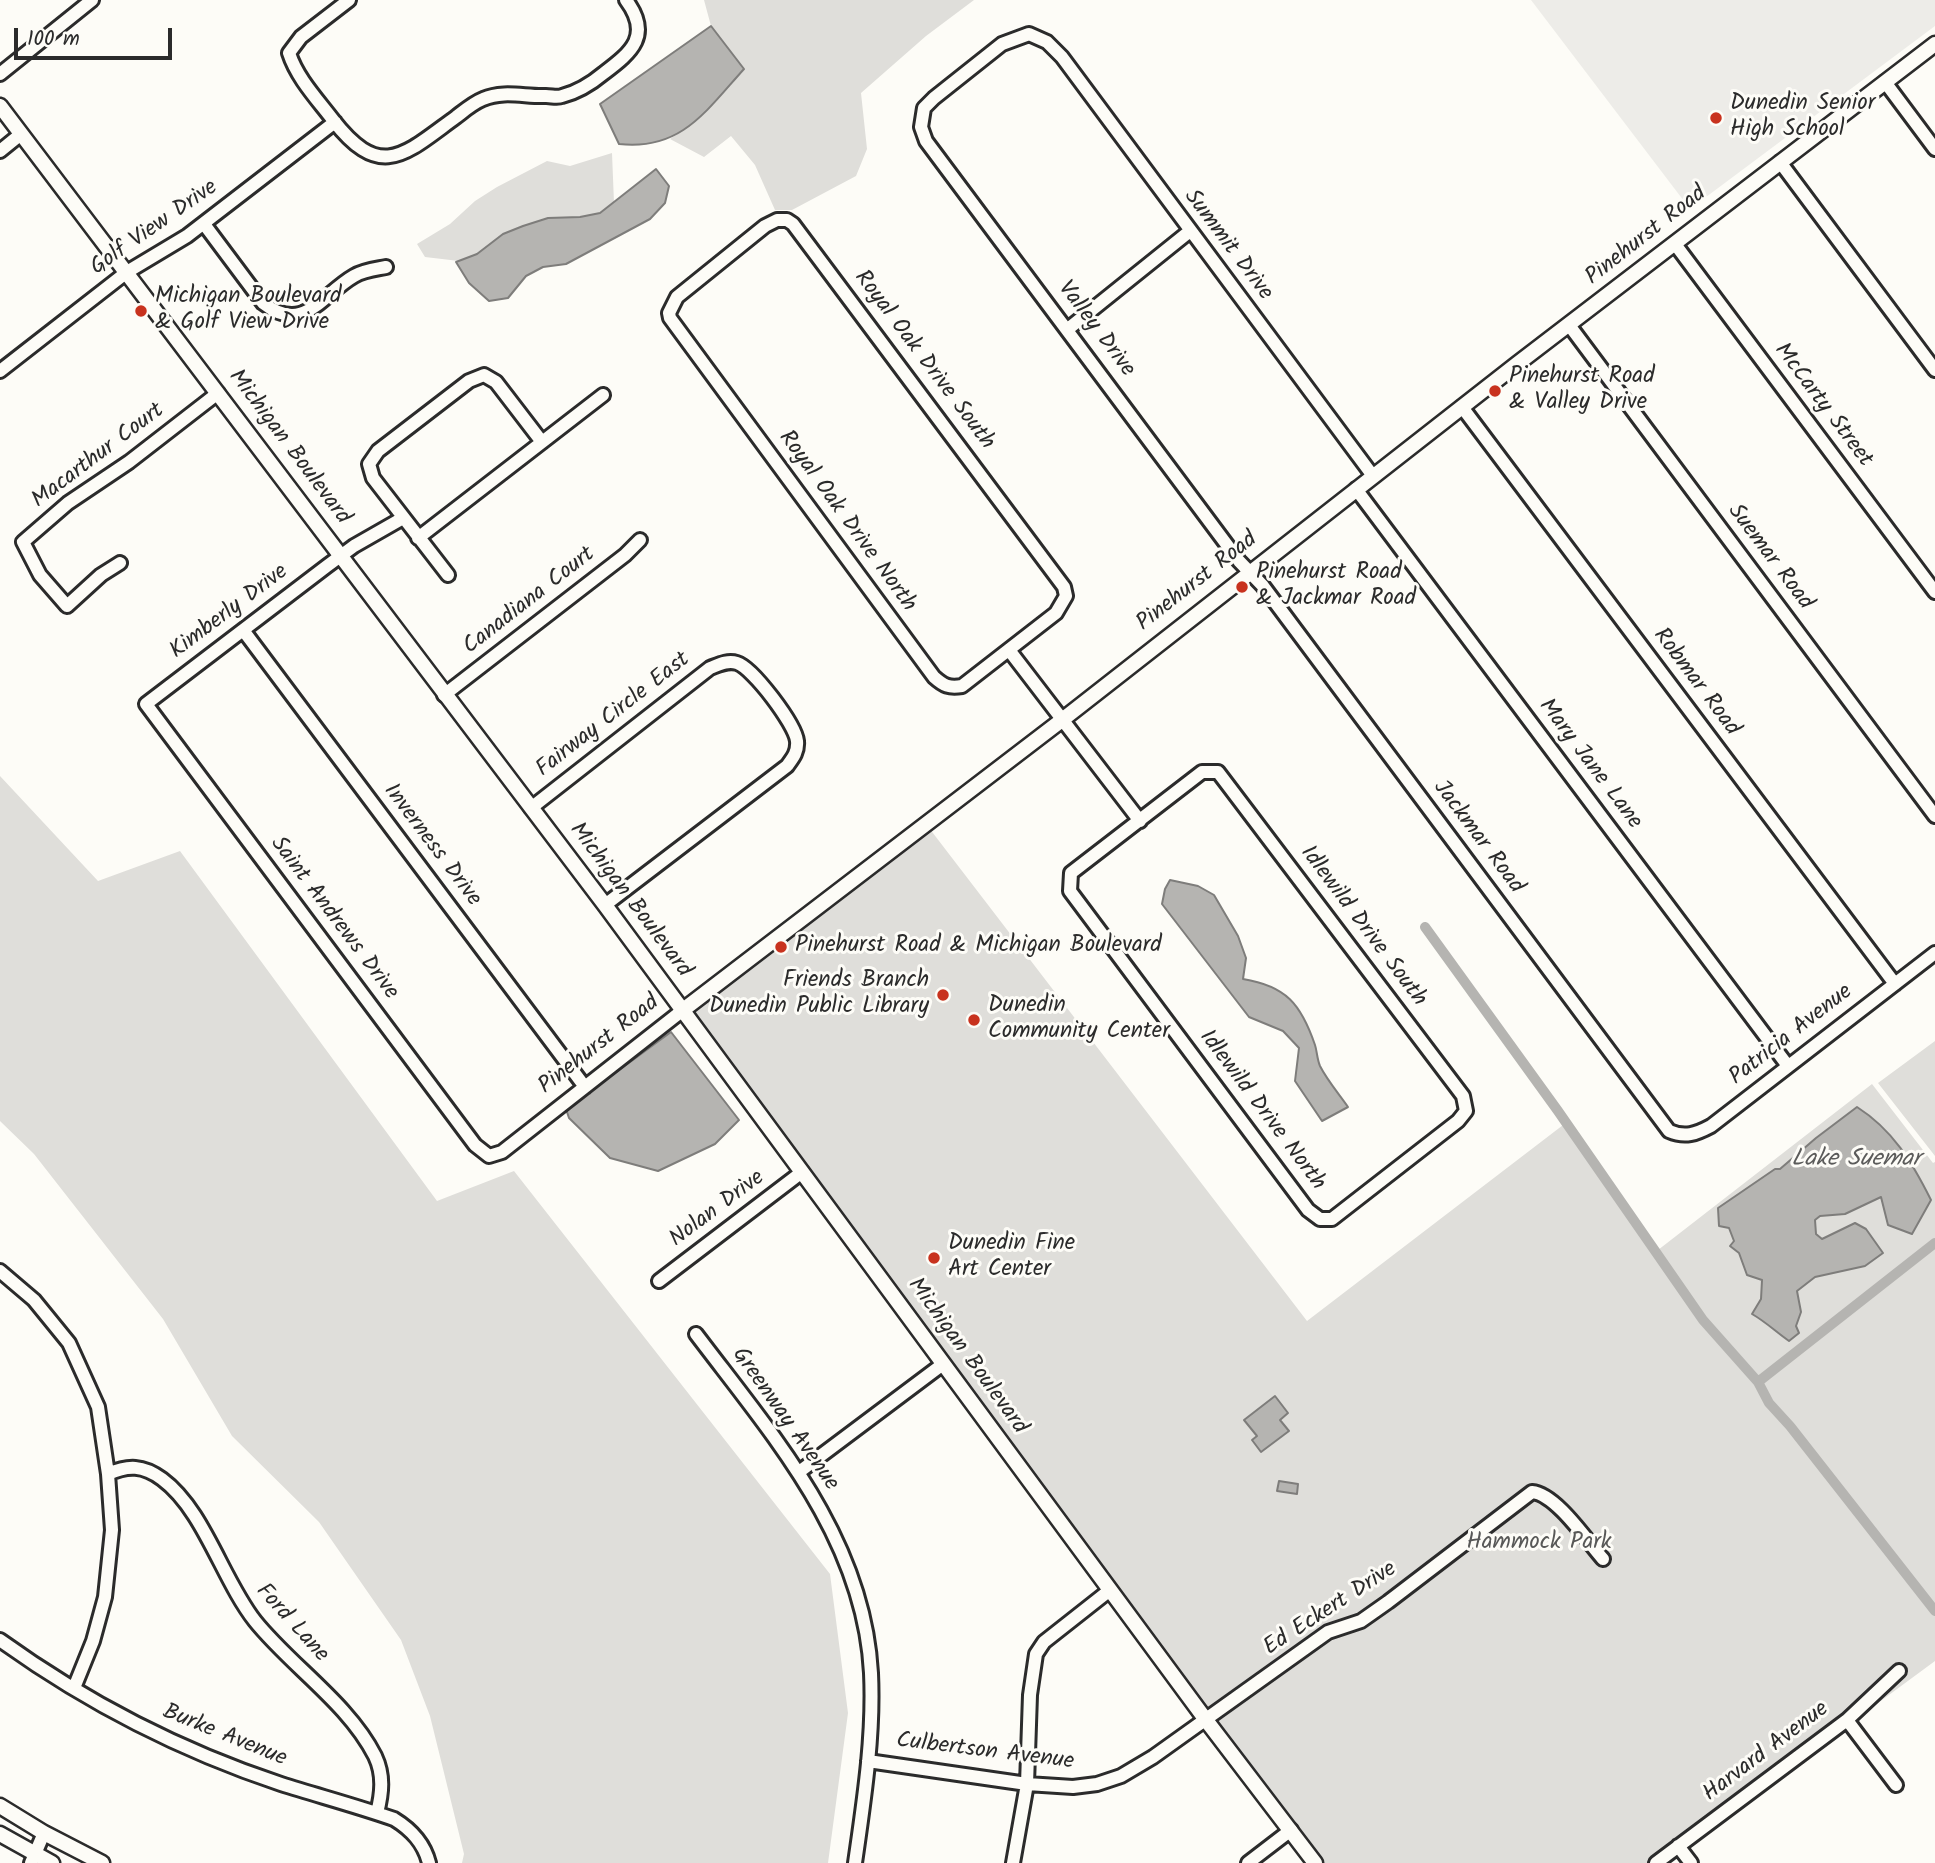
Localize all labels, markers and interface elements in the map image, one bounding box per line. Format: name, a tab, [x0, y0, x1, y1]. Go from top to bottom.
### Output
scale bar	[18, 14, 175, 58]
text: 100 m	[27, 23, 80, 56]
place label: Dunedin Senior High School	[1730, 91, 1875, 145]
marker: Dunedin Senior High School	[1708, 110, 1724, 126]
street label: Golf View Drive	[86, 175, 224, 283]
street label: Pinehurst Road	[1581, 181, 1713, 293]
street label: Summit Drive	[1176, 185, 1278, 307]
street label: Royal Oak Drive South	[847, 266, 999, 456]
street label: Valley Drive	[1050, 277, 1140, 383]
place label: Michigan Boulevard & Golf View Drive	[155, 284, 342, 338]
marker: Michigan Boulevard & Golf View Drive	[133, 303, 149, 319]
street label: McCarty Street	[1767, 339, 1877, 473]
place label: Pinehurst Road & Valley Drive	[1509, 364, 1655, 418]
street label: Michigan Boulevard	[221, 365, 355, 531]
marker: Pinehurst Road & Valley Drive	[1487, 383, 1503, 399]
street label: Macarthur Court	[27, 398, 171, 516]
street label: Royal Oak Drive North	[771, 426, 921, 618]
street label: Suemar Road	[1720, 500, 1818, 616]
street label: Pinehurst Road	[1132, 527, 1264, 639]
street label: Canadiana Court	[459, 542, 601, 662]
street label: Kimberly Drive	[165, 560, 295, 666]
place label: Pinehurst Road & Jackmar Road	[1256, 560, 1416, 614]
marker: Pinehurst Road & Jackmar Road	[1234, 579, 1250, 595]
street label: Robmar Road	[1645, 624, 1745, 742]
street label: Fairway Circle East	[532, 647, 696, 785]
street label: Mary Jane Lane	[1531, 694, 1647, 836]
street label: Jackmar Road	[1425, 776, 1529, 900]
street label: Inverness Drive	[376, 779, 486, 913]
street label: Michigan Boulevard	[562, 818, 696, 984]
street label: Saint Andrews Drive	[263, 832, 403, 1006]
street label: Idlewild Drive South	[1293, 841, 1431, 1013]
place label: Pinehurst Road & Michigan Boulevard	[795, 933, 1162, 961]
marker: Pinehurst Road & Michigan Boulevard	[773, 939, 789, 955]
place label: Friends Branch Dunedin Public Library	[709, 968, 929, 1022]
street label: Patricia Avenue	[1725, 979, 1859, 1093]
marker: Friends Branch Dunedin Public Library	[935, 987, 951, 1003]
street label: Pinehurst Road	[534, 990, 666, 1102]
place label: Dunedin Community Center	[988, 993, 1170, 1047]
marker: Dunedin Community Center	[966, 1012, 982, 1028]
street label: Idlewild Drive North	[1192, 1025, 1330, 1197]
water label: Lake Suemar	[1791, 1147, 1921, 1175]
street label: Nolan Drive	[665, 1165, 771, 1255]
place label: Dunedin Fine Art Center	[948, 1231, 1075, 1285]
marker: Dunedin Fine Art Center	[926, 1250, 942, 1266]
street label: Michigan Boulevard	[900, 1273, 1032, 1441]
street label: Greenway Avenue	[724, 1343, 844, 1497]
park label: Hammock Park	[1466, 1530, 1612, 1558]
street label: Ed Eckert Drive	[1259, 1557, 1403, 1663]
street label: Ford Lane	[248, 1579, 334, 1669]
street label: Harvard Avenue	[1699, 1697, 1835, 1809]
street label: Burke Avenue	[158, 1700, 290, 1774]
street label: Culbertson Avenue	[895, 1728, 1075, 1778]

